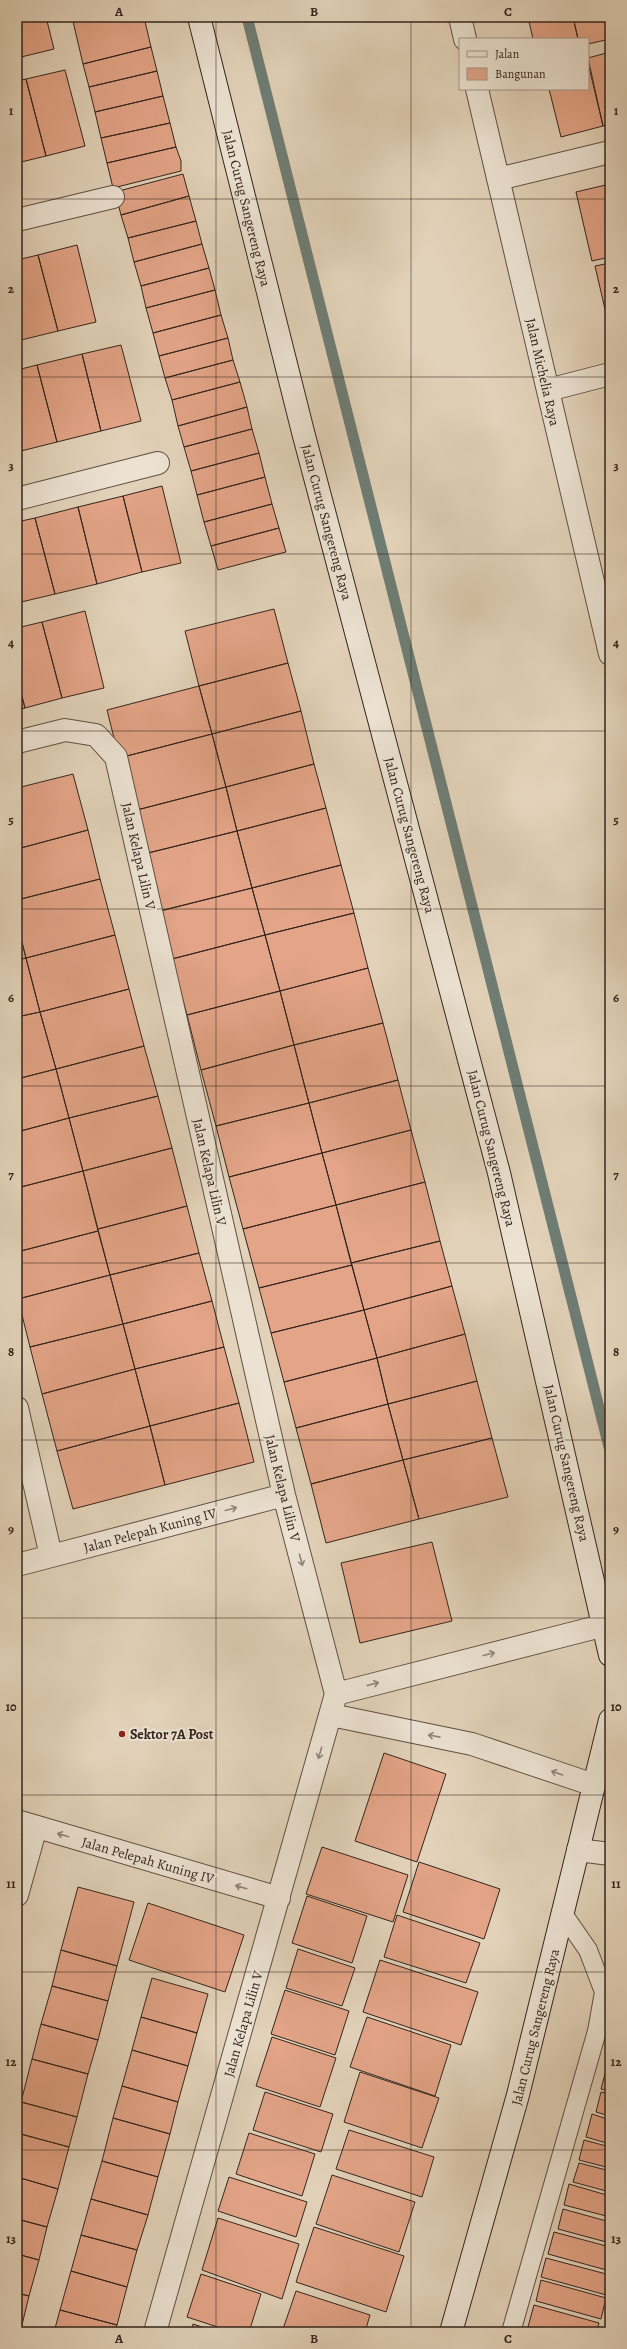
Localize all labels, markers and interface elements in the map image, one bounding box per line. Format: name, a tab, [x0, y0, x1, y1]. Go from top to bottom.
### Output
text: A	[114, 3, 124, 20]
text: B	[310, 3, 318, 20]
text: C	[504, 3, 512, 20]
legend	[459, 38, 589, 90]
text: Jalan	[495, 46, 520, 62]
text: Bangunan	[495, 66, 546, 82]
text: 1	[9, 102, 14, 119]
text: 1	[614, 102, 619, 119]
street label: Jalan Curug Sangereng Raya	[218, 128, 275, 289]
text: 2	[8, 280, 15, 297]
text: 2	[613, 280, 620, 297]
street label: Jalan Michelia Raya	[521, 316, 564, 428]
street label: Jalan Curug Sangereng Raya	[297, 442, 357, 603]
text: 3	[8, 457, 14, 474]
text: 3	[613, 457, 619, 474]
text: 4	[8, 634, 14, 651]
text: 4	[613, 634, 619, 651]
street label: Jalan Curug Sangereng Raya	[380, 755, 440, 916]
street label: Jalan Kelapa Lilin V	[117, 801, 160, 912]
text: 5	[8, 811, 14, 828]
text: 5	[613, 811, 619, 828]
text: 6	[8, 989, 14, 1006]
text: 6	[613, 989, 619, 1006]
street label: Jalan Curug Sangereng Raya	[463, 1068, 520, 1229]
street label: Jalan Kelapa Lilin V	[188, 1117, 231, 1228]
text: 7	[8, 1166, 14, 1183]
text: 7	[613, 1166, 619, 1183]
text: 8	[8, 1343, 14, 1360]
text: 8	[613, 1343, 619, 1360]
street label: Jalan Curug Sangereng Raya	[539, 1383, 594, 1544]
street label: Jalan Kelapa Lilin V	[260, 1433, 305, 1544]
street label: Jalan Pelepah Kuning IV	[81, 1503, 219, 1557]
one-way arrow	[224, 1505, 237, 1512]
text: 9	[8, 1521, 14, 1538]
text: 9	[613, 1521, 619, 1538]
one-way arrow	[297, 1553, 305, 1566]
one-way arrow	[483, 1649, 496, 1657]
one-way arrow	[367, 1680, 380, 1687]
text: 10	[5, 1698, 17, 1715]
text: 10	[610, 1698, 622, 1715]
place label: Sektor 7A Post	[130, 1725, 214, 1744]
marker: Sektor 7A Post	[117, 1729, 127, 1739]
one-way arrow	[428, 1732, 441, 1740]
one-way arrow	[316, 1746, 323, 1759]
one-way arrow	[551, 1769, 564, 1776]
one-way arrow	[57, 1831, 70, 1838]
street label: Jalan Pelepah Kuning IV	[79, 1832, 217, 1889]
text: 11	[6, 1875, 16, 1892]
text: 11	[611, 1875, 621, 1892]
one-way arrow	[235, 1883, 248, 1890]
street label: Jalan Curug Sangereng Raya	[507, 1946, 564, 2107]
street label: Jalan Kelapa Lilin V	[219, 1968, 268, 2079]
text: 12	[6, 2053, 17, 2070]
text: 12	[611, 2053, 622, 2070]
text: 13	[6, 2230, 17, 2247]
text: 13	[611, 2230, 622, 2247]
text: A	[114, 2330, 124, 2347]
text: B	[310, 2330, 318, 2347]
text: C	[504, 2330, 512, 2347]

